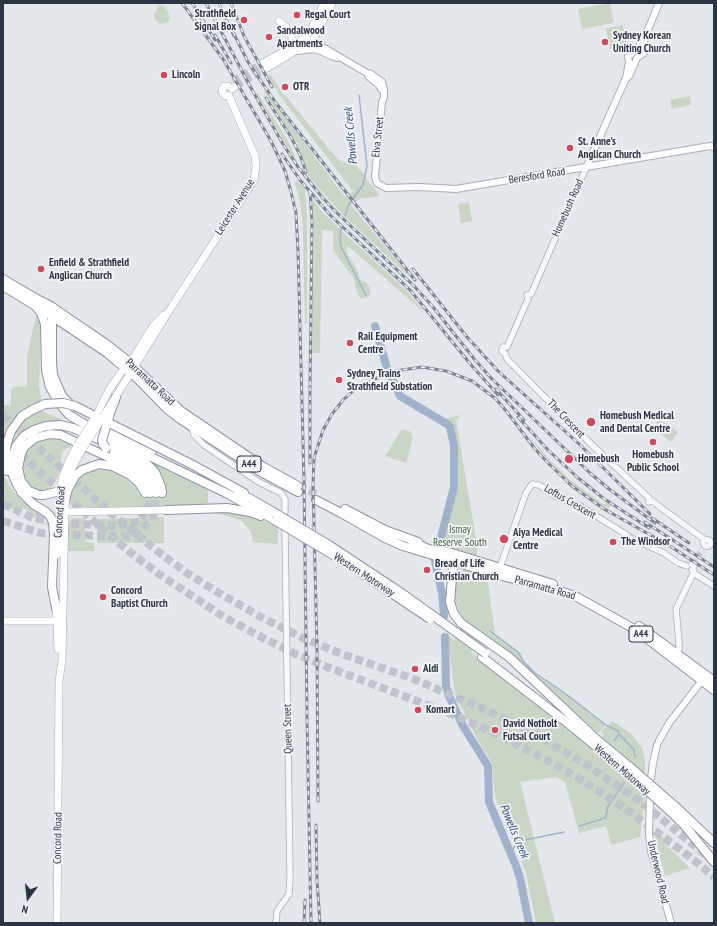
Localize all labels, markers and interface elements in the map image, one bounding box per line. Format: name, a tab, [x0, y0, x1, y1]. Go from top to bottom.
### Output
place label: Strathfield Signal Box	[195, 7, 236, 33]
place label: Regal Court	[305, 8, 350, 22]
marker: Regal Court	[292, 10, 302, 20]
marker: Strathfield Signal Box	[239, 15, 249, 25]
place label: Sandalwood Apartments	[277, 24, 325, 50]
place label: Sydney Korean Uniting Church	[613, 29, 671, 55]
marker: Sandalwood Apartments	[264, 32, 274, 42]
marker: Sydney Korean Uniting Church	[600, 37, 610, 47]
place label: Lincoln	[172, 68, 200, 82]
marker: Lincoln	[159, 70, 169, 80]
place label: OTR	[293, 80, 309, 94]
marker: OTR	[280, 82, 290, 92]
water label: Powells Creek	[341, 107, 361, 165]
street label: Elva Street	[369, 116, 387, 158]
place label: St. Anne's Anglican Church	[578, 135, 641, 161]
marker: St. Anne's Anglican Church	[565, 143, 575, 153]
street label: Beresford Road	[508, 165, 566, 187]
street label: Leicester Avenue	[213, 177, 257, 237]
street label: Homebush Road	[549, 177, 587, 239]
place label: Enfield & Strathfield Anglican Church	[49, 256, 129, 282]
marker: Enfield & Strathfield Anglican Church	[36, 264, 46, 274]
place label: Rail Equipment Centre	[358, 330, 418, 356]
marker: Rail Equipment Centre	[345, 338, 355, 348]
street label: Parramatta Road	[123, 356, 177, 408]
place label: Sydney Trains Strathfield Substation	[347, 367, 432, 393]
marker: Sydney Trains Strathfield Substation	[334, 375, 344, 385]
street label: The Crescent	[544, 397, 588, 441]
place label: Homebush Medical and Dental Centre	[600, 409, 674, 435]
marker: Homebush Medical and Dental Centre	[585, 416, 597, 428]
marker: Homebush Public School	[648, 437, 658, 447]
place label: Homebush Public School	[627, 448, 679, 474]
place label: Homebush	[578, 452, 619, 466]
marker: Homebush	[563, 453, 575, 465]
road number: A44	[237, 456, 261, 472]
street label: Loftus Crescent	[542, 482, 598, 522]
street label: Concord Road	[52, 486, 68, 538]
park label: Ismay Reserve South	[433, 523, 487, 549]
place label: Aiya Medical Centre	[513, 526, 563, 552]
marker: Aiya Medical Centre	[498, 533, 510, 545]
place label: The Windsor	[621, 535, 670, 549]
marker: The Windsor	[608, 537, 618, 547]
street label: Western Motorway	[331, 550, 397, 600]
place label: Bread of Life Christian Church	[435, 557, 499, 583]
marker: Bread of Life Christian Church	[422, 565, 432, 575]
street label: Parramatta Road	[513, 573, 577, 603]
place label: Concord Baptist Church	[111, 584, 168, 610]
marker: Concord Baptist Church	[98, 592, 108, 602]
road number: A44	[629, 626, 653, 642]
place label: Aldi	[423, 662, 439, 676]
marker: Aldi	[410, 664, 420, 674]
place label: Komart	[426, 703, 455, 717]
street label: Queen Street	[281, 704, 295, 754]
marker: Komart	[413, 705, 423, 715]
place label: David Notholt Futsal Court	[503, 717, 557, 743]
marker: David Notholt Futsal Court	[490, 725, 500, 735]
street label: Western Motorway	[591, 742, 653, 798]
water label: Powells Creek	[496, 802, 532, 860]
street label: Concord Road	[51, 812, 65, 864]
street label: Underwood Road	[644, 839, 672, 905]
north arrow	[8, 878, 48, 918]
text: N	[20, 902, 30, 917]

